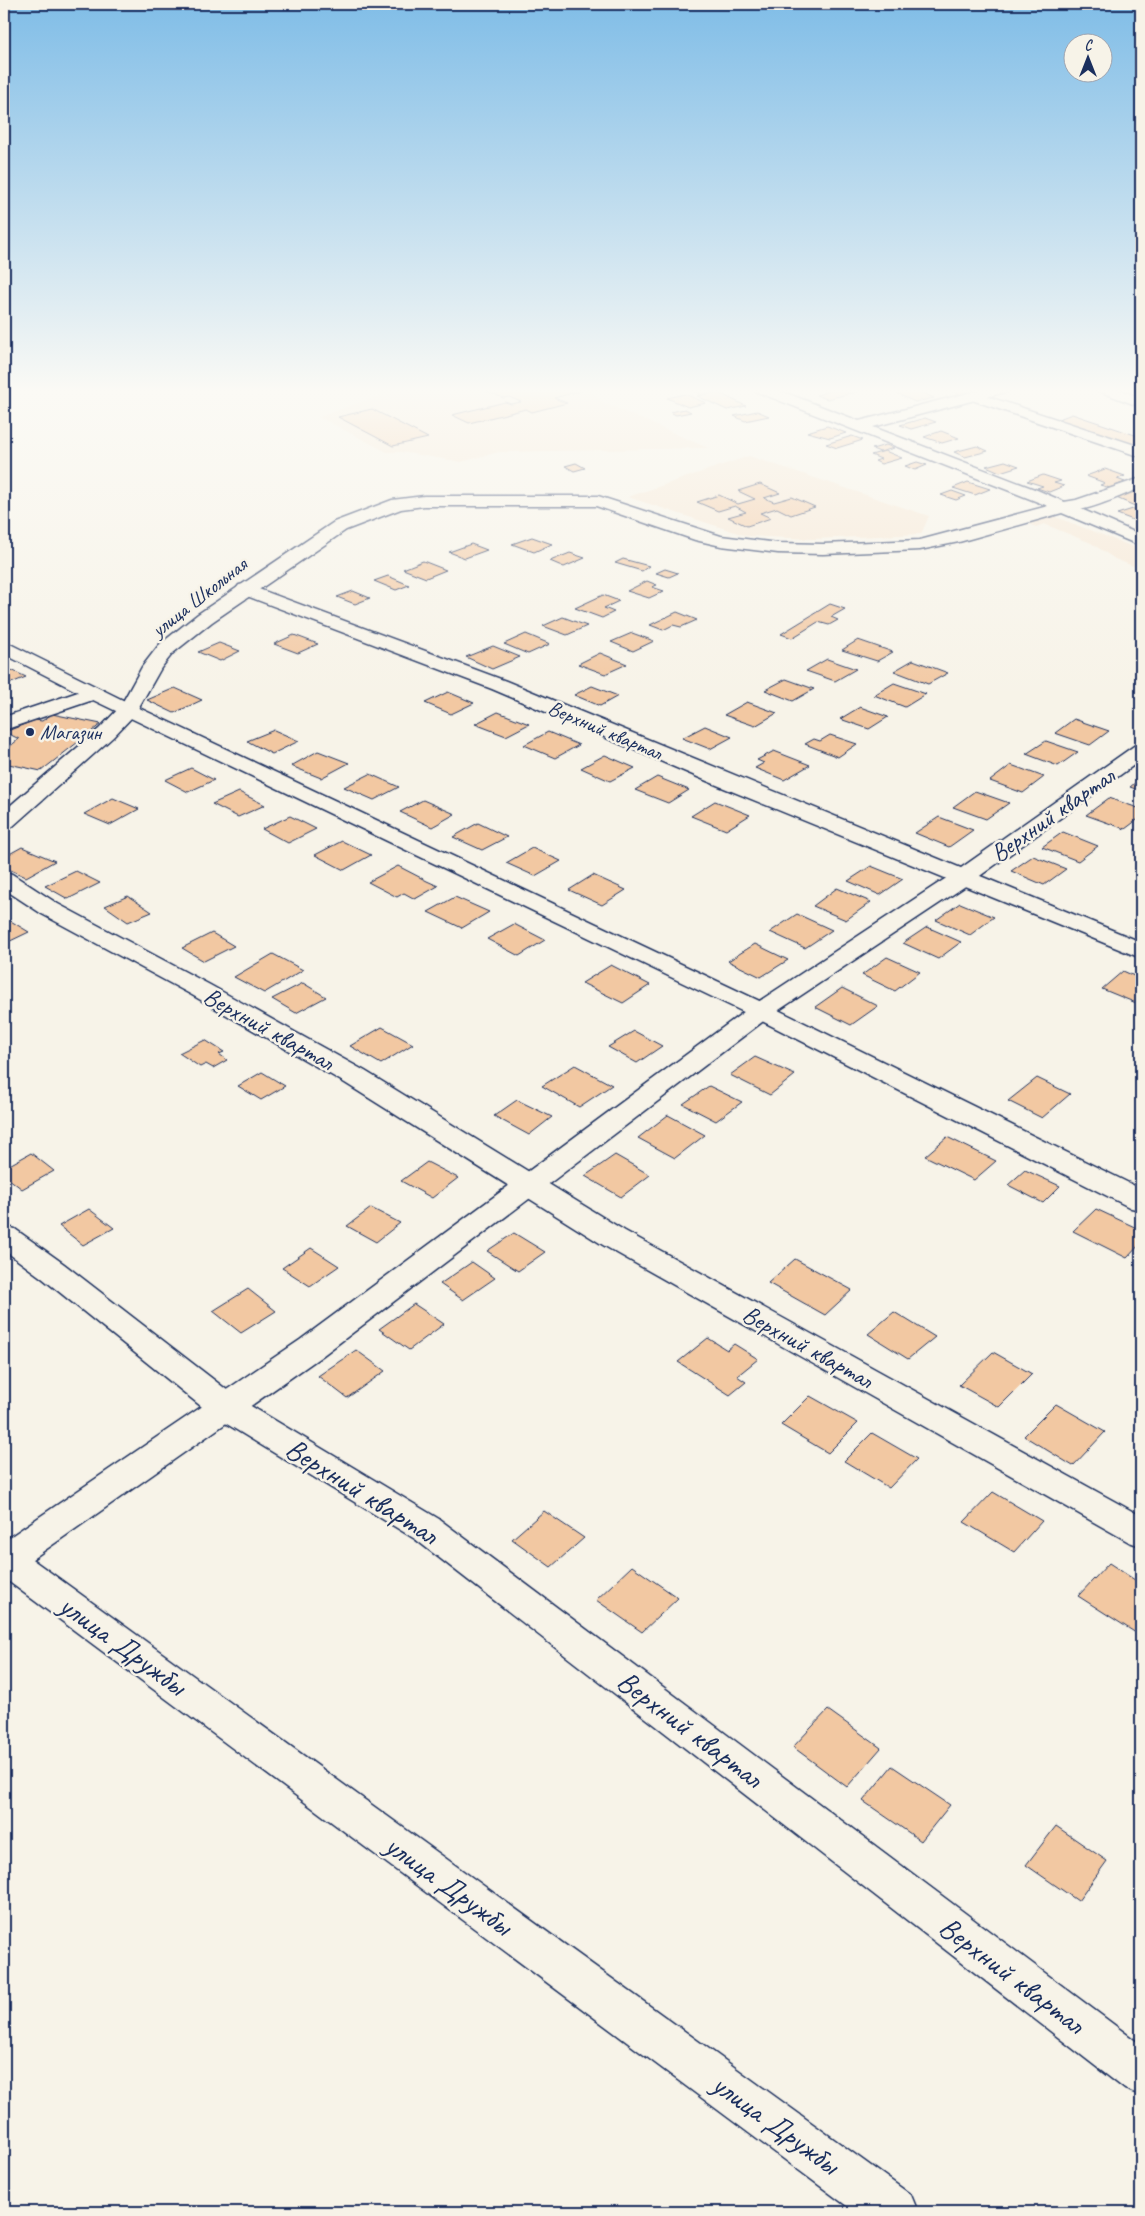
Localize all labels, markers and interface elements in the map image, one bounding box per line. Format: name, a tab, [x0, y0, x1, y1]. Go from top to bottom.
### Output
north arrow	[1062, 32, 1112, 82]
text: С	[1085, 37, 1094, 54]
street label: улица Школьная	[144, 550, 254, 644]
street label: Верхний квартал	[544, 694, 667, 766]
place label: Магазин	[40, 719, 103, 745]
marker: Магазин	[24, 726, 36, 738]
street label: Верхний квартал	[984, 760, 1122, 869]
street label: Верхний квартал	[198, 980, 341, 1079]
street label: Верхний квартал	[737, 1298, 880, 1397]
street label: Верхний квартал	[279, 1429, 447, 1554]
street label: улица Дружбы	[50, 1585, 196, 1705]
street label: Верхний квартал	[610, 1662, 772, 1797]
street label: улица Дружбы	[376, 1825, 522, 1945]
street label: Верхний квартал	[932, 1908, 1094, 2043]
street label: улица Дружбы	[703, 2064, 849, 2184]

